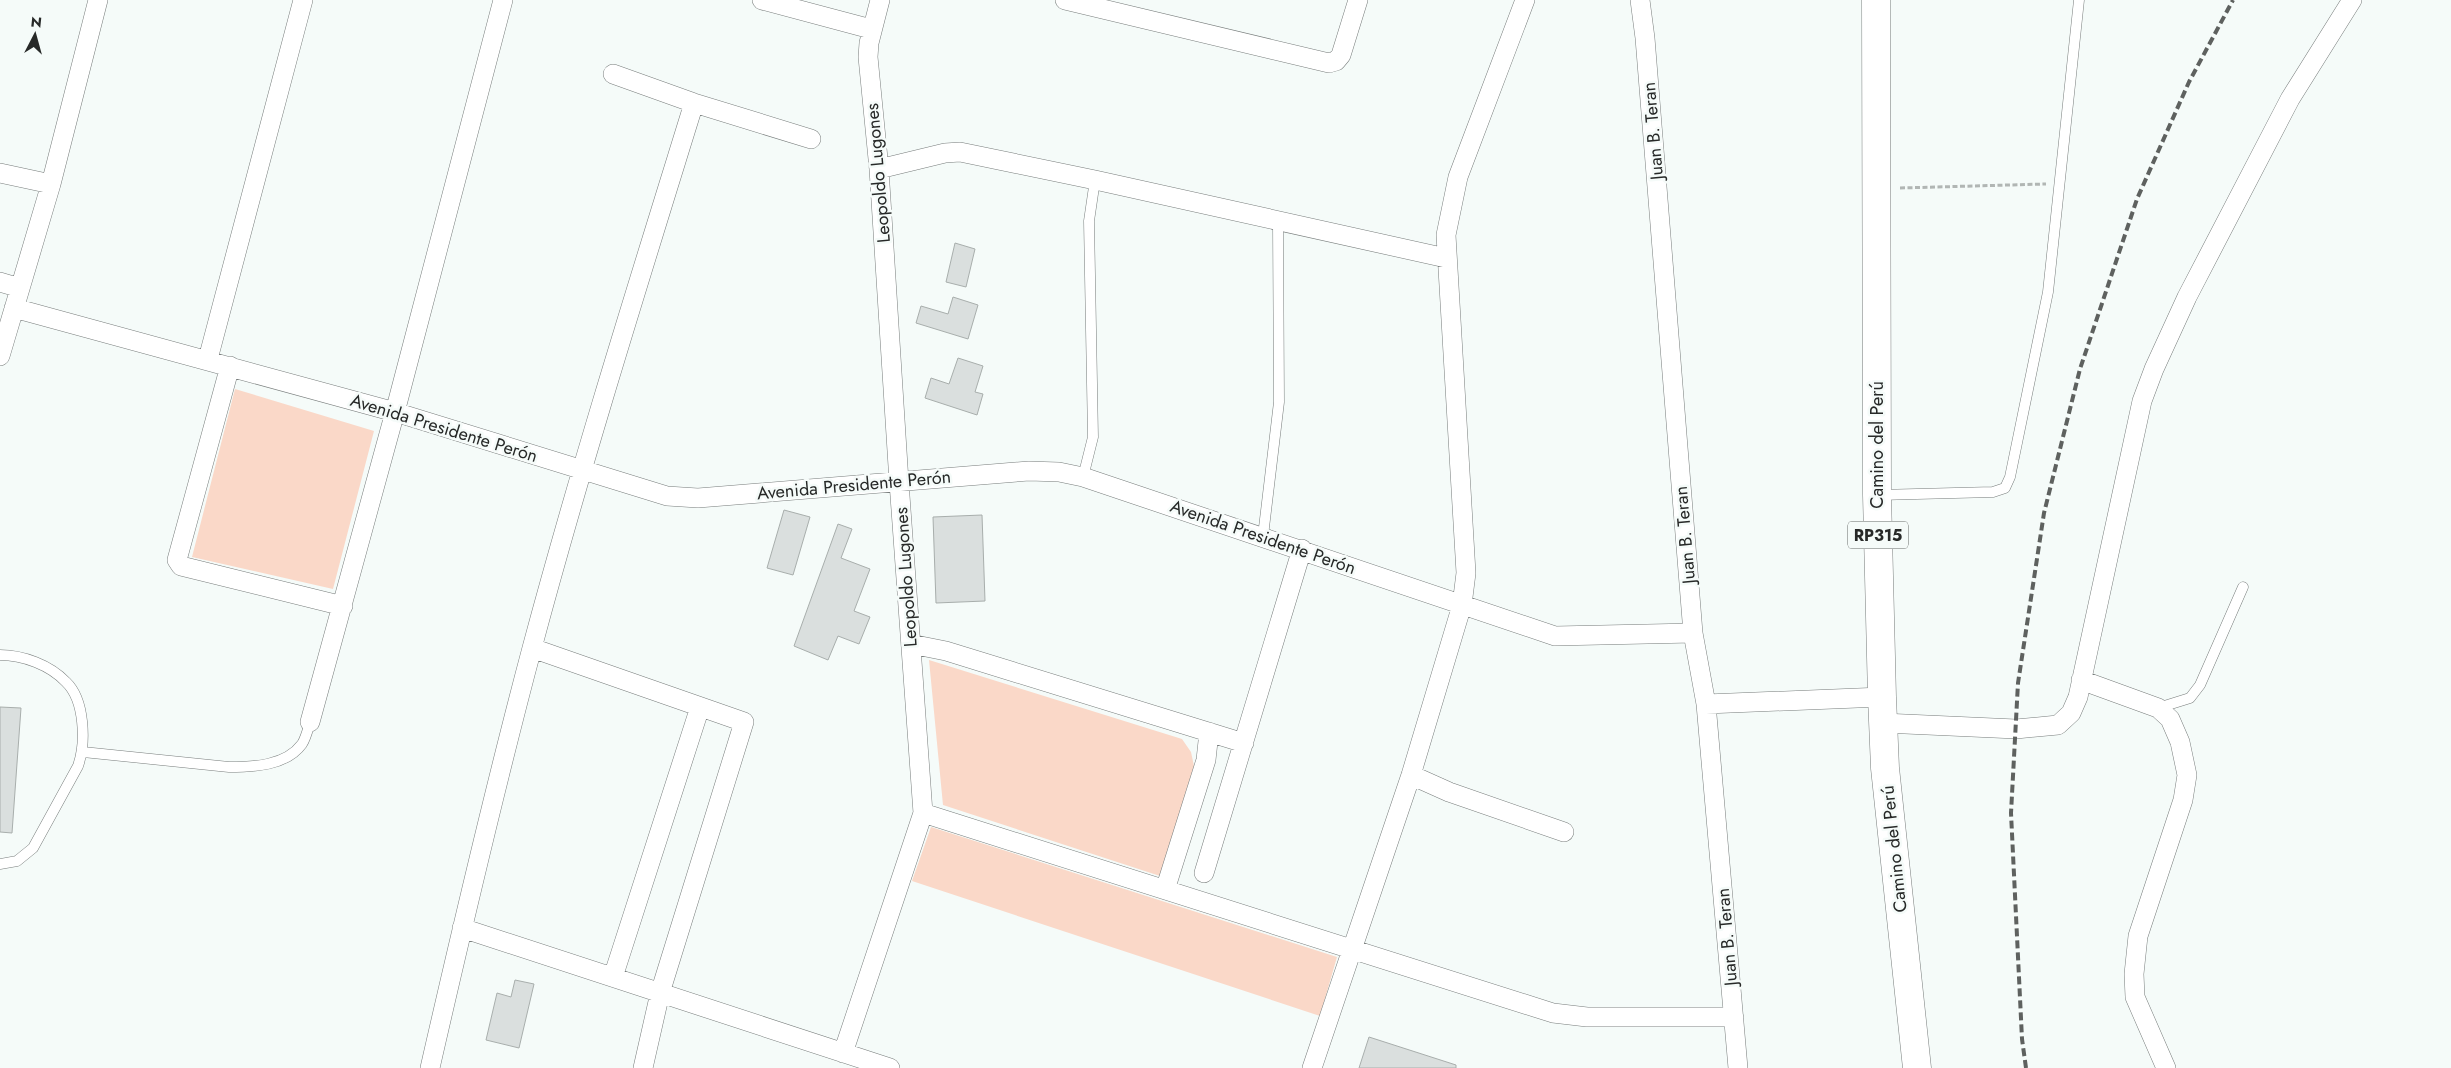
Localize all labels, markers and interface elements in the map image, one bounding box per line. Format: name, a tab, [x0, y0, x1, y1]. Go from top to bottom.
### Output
north arrow	[10, 10, 60, 60]
text: N	[30, 12, 43, 33]
street label: Juan B. Teran	[1636, 81, 1670, 183]
street label: Leopoldo Lugones	[859, 102, 897, 244]
street label: Camino del Perú	[1864, 381, 1890, 509]
street label: Avenida Presidente Perón	[347, 387, 541, 469]
street label: Avenida Presidente Perón	[756, 464, 952, 506]
street label: Juan B. Teran	[1668, 485, 1702, 587]
street label: Avenida Presidente Perón	[1167, 493, 1359, 581]
street label: Leopoldo Lugones	[888, 506, 924, 648]
road number: RP315	[1848, 522, 1908, 548]
street label: Camino del Perú	[1874, 784, 1914, 914]
street label: Juan B. Teran	[1710, 887, 1744, 989]

